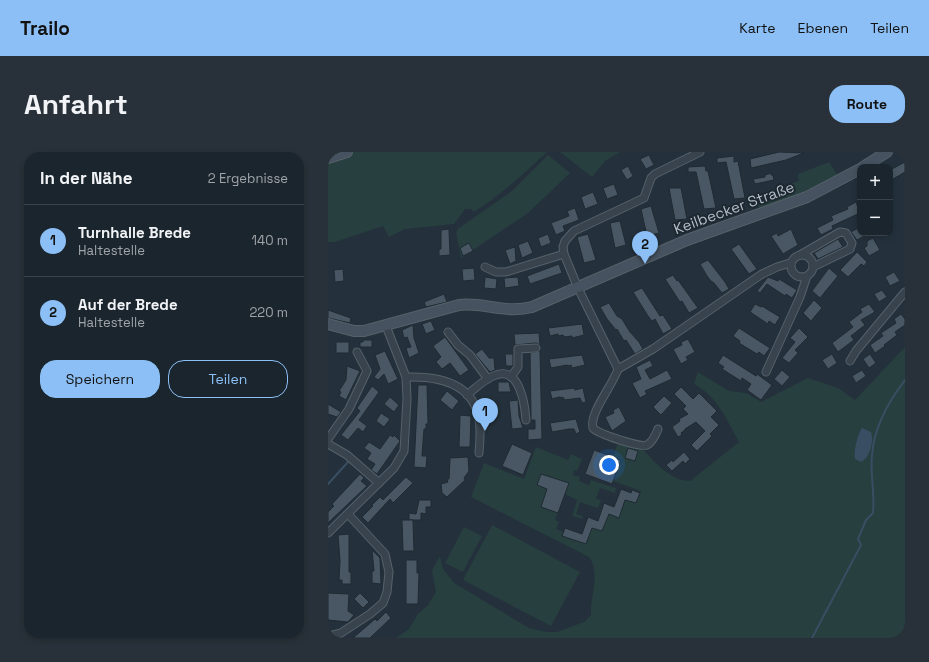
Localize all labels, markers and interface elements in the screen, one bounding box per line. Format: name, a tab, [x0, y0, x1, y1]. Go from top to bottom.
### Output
text: Trailo	[20, 16, 70, 41]
text: Karte	[739, 19, 776, 37]
text: Ebenen	[798, 19, 848, 37]
text: Teilen	[870, 19, 909, 37]
button: Route	[829, 85, 905, 123]
text: Anfahrt	[24, 86, 128, 122]
map controls	[857, 164, 893, 236]
button: +	[857, 164, 893, 200]
text: In der Nähe	[40, 167, 132, 189]
text: 2 Ergebnisse	[208, 170, 288, 187]
street label: Keilbecker Straße	[671, 177, 797, 238]
button: −	[857, 200, 893, 236]
text: Turnhalle Brede	[78, 223, 191, 242]
pin: 2	[632, 231, 658, 264]
text: 1	[50, 232, 56, 249]
text: 140 m	[252, 232, 288, 249]
text: Haltestelle	[78, 242, 145, 259]
text: Auf der Brede	[78, 295, 178, 314]
text: 2	[49, 304, 57, 321]
text: 220 m	[249, 304, 288, 321]
text: Haltestelle	[78, 314, 145, 331]
button: Speichern	[40, 360, 160, 398]
button: Teilen	[168, 360, 288, 398]
pin: 1	[472, 398, 498, 431]
your location	[599, 455, 619, 475]

